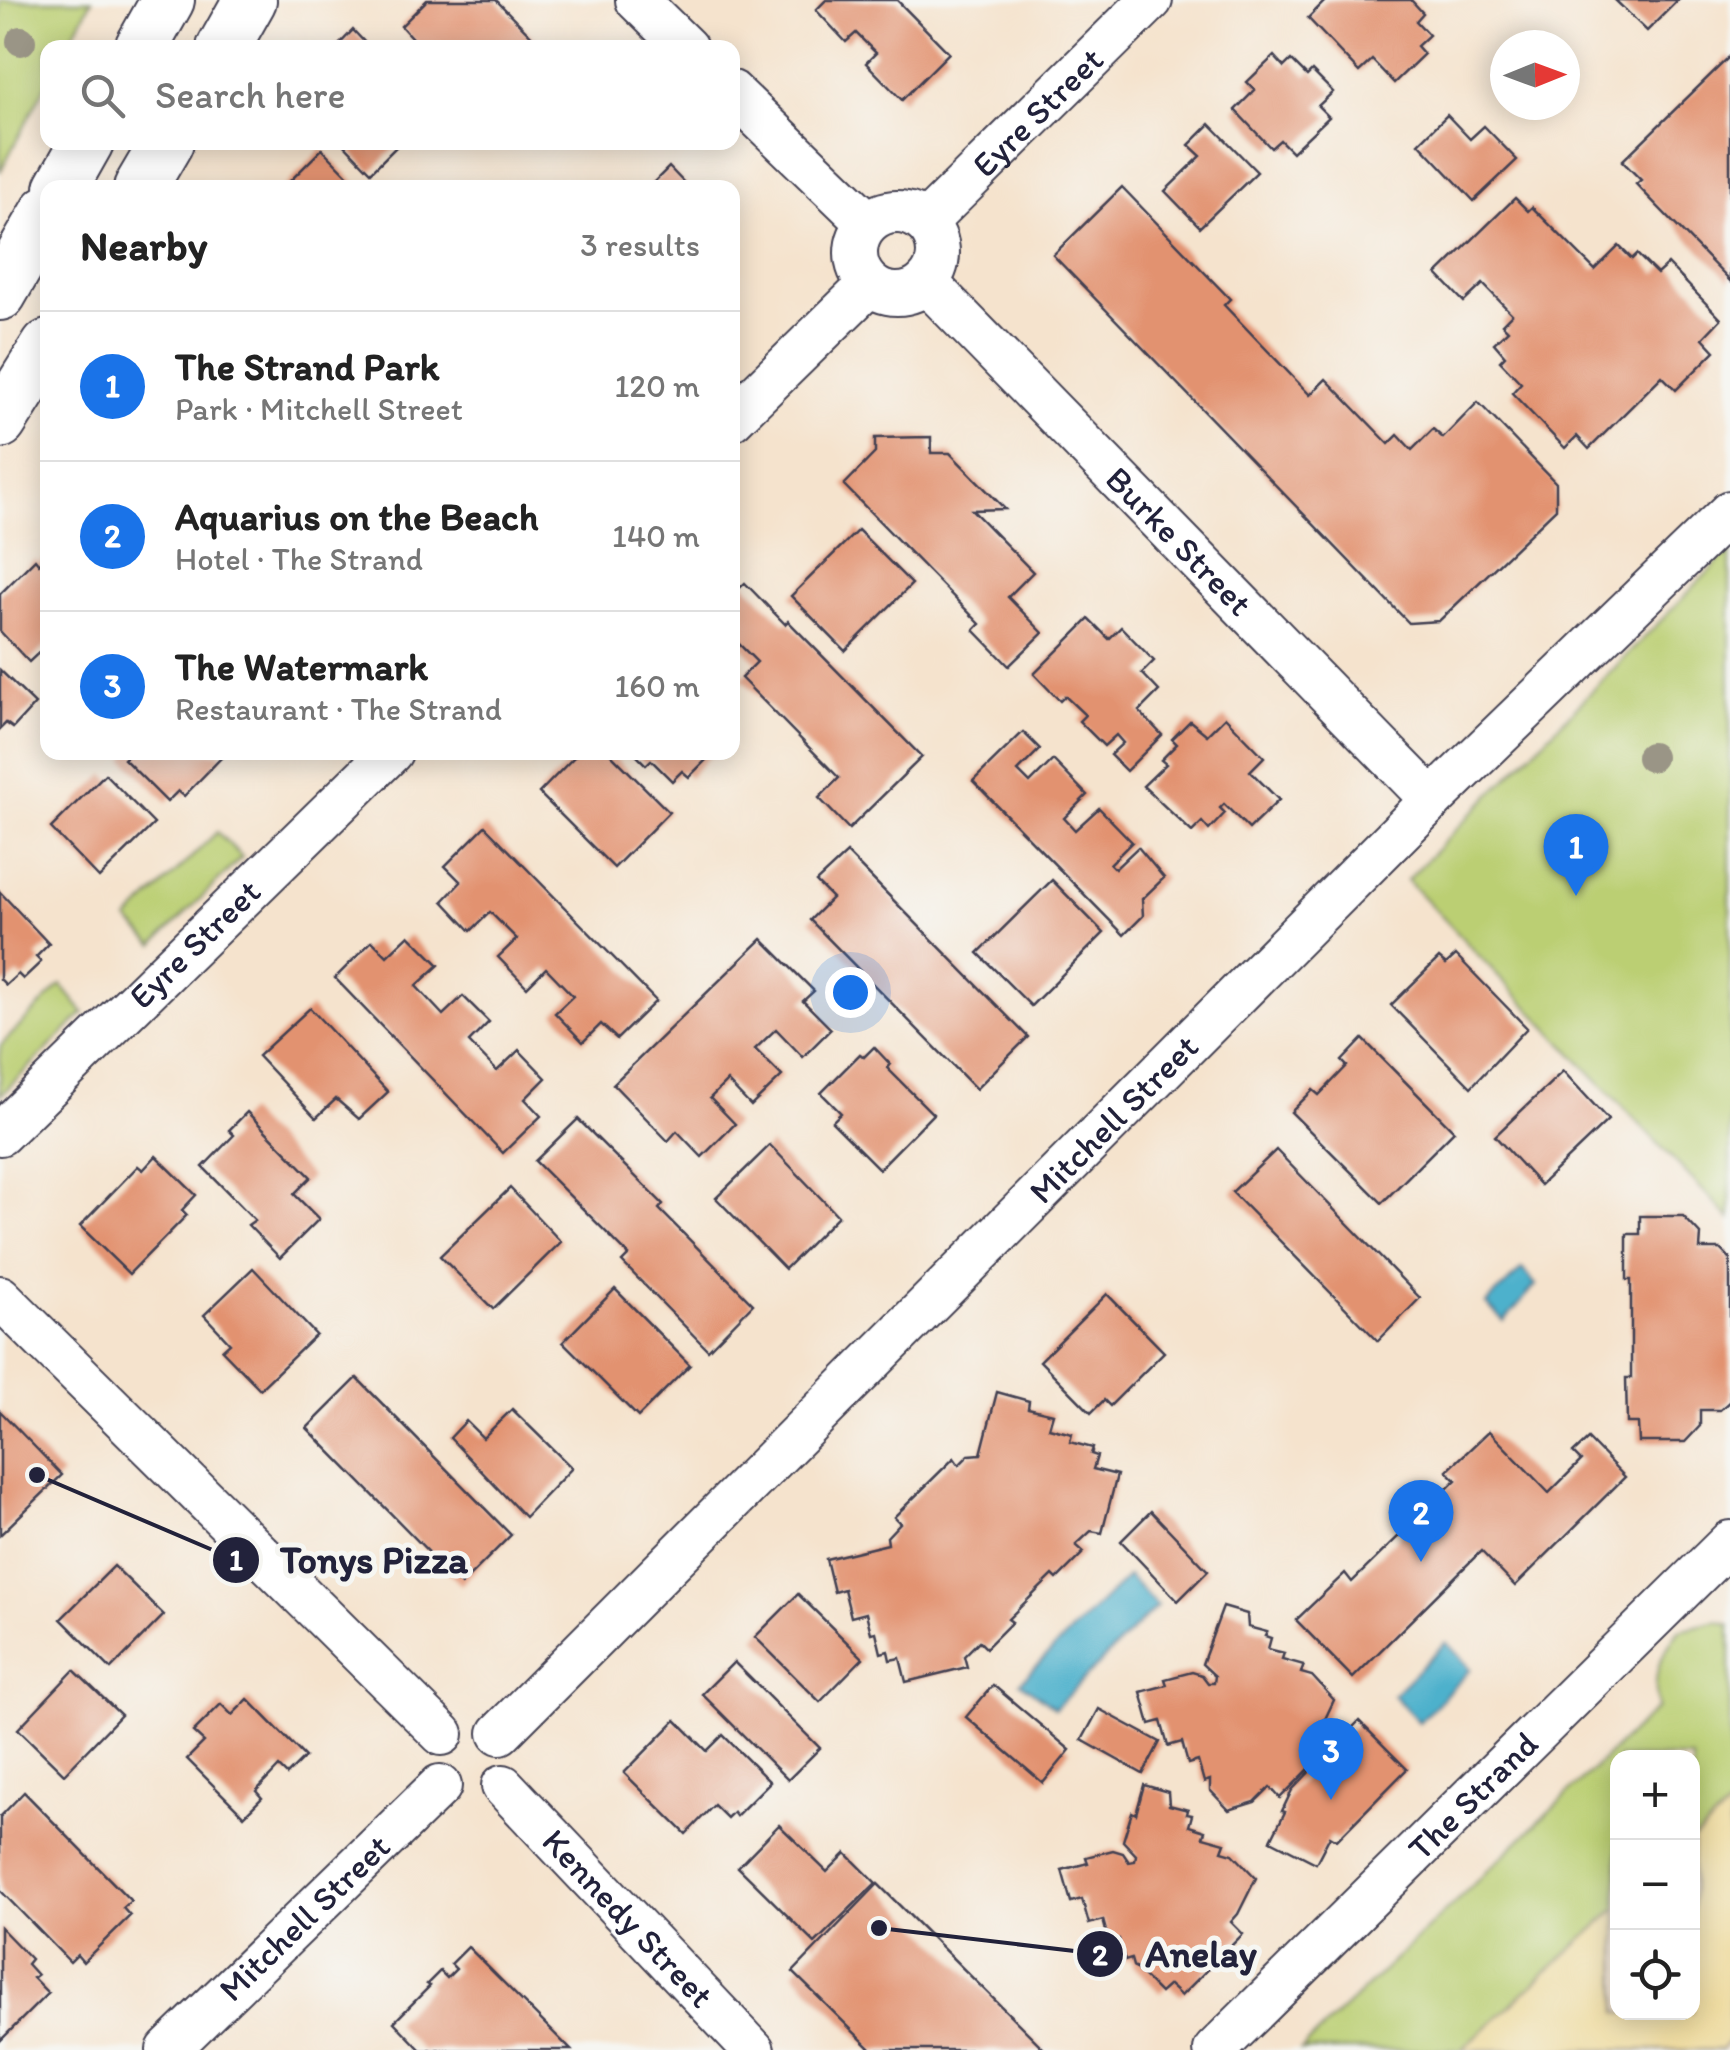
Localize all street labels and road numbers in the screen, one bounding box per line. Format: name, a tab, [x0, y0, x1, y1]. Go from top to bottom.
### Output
street label: Eyre Street	[963, 38, 1112, 186]
street label: Burke Street	[1097, 458, 1261, 624]
street label: Eyre Street	[120, 871, 269, 1017]
street label: Mitchell Street	[1020, 1026, 1207, 1212]
street label: The Strand	[1399, 1723, 1547, 1869]
street label: Kennedy Street	[534, 1820, 723, 2016]
street label: Mitchell Street	[210, 1825, 399, 2010]

